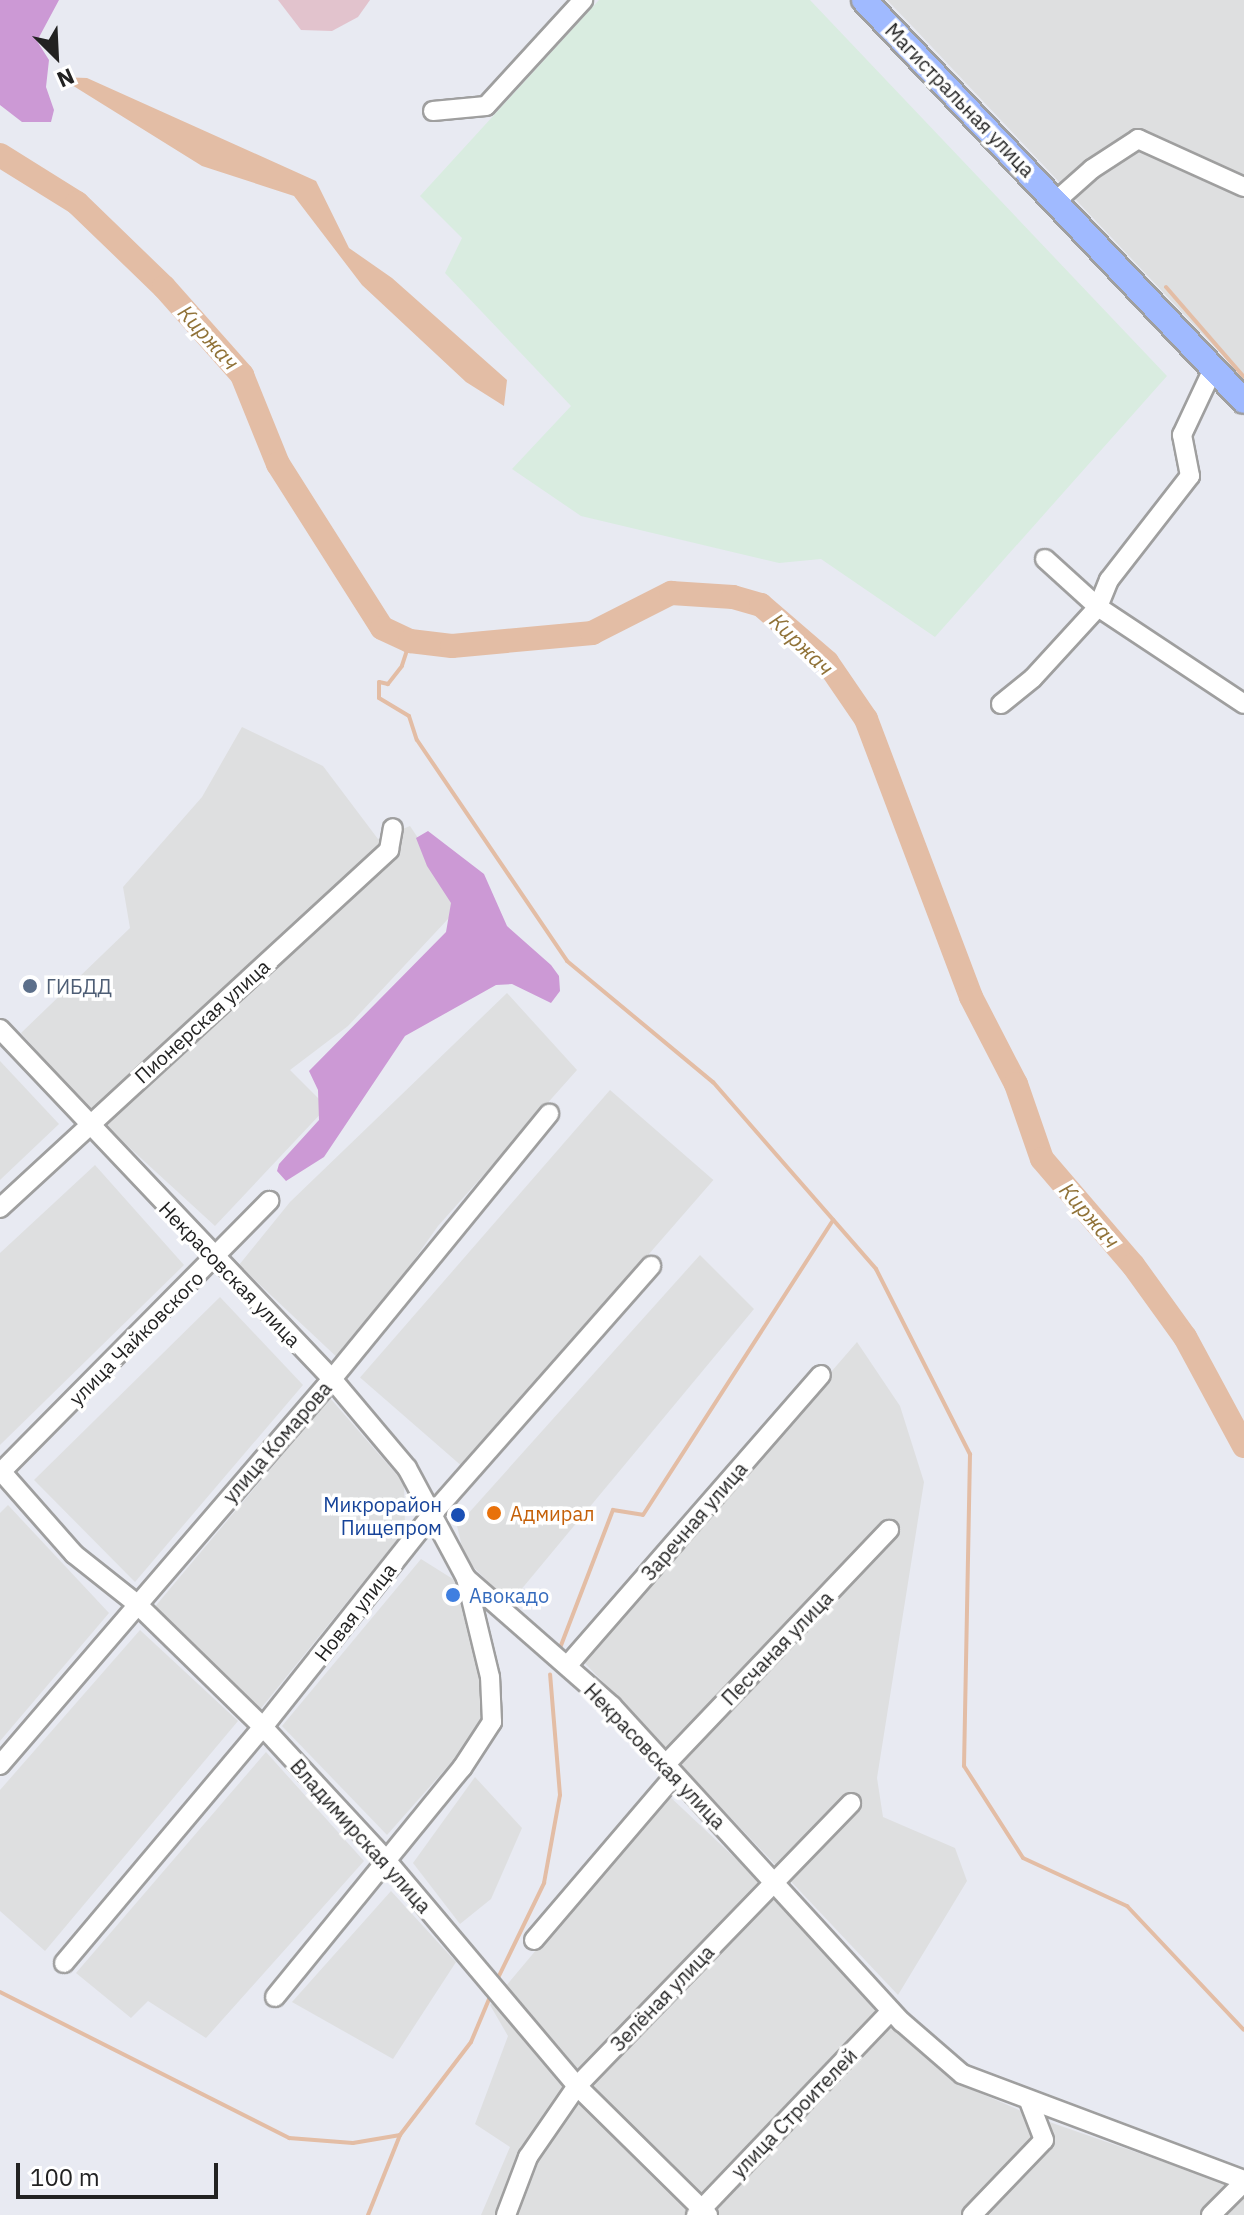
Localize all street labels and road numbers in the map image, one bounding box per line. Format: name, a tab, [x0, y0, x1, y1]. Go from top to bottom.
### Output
street label: Магистральная улица	[880, 18, 1040, 182]
street label: Пионерская улица	[129, 954, 275, 1088]
street label: Некрасовская улица	[154, 1196, 306, 1352]
street label: улица Чайковского	[64, 1266, 208, 1410]
street label: улица Комарова	[218, 1376, 336, 1508]
street label: Заречная улица	[636, 1457, 752, 1585]
street label: Новая улица	[309, 1558, 401, 1666]
street label: Песчаная улица	[716, 1586, 838, 1710]
street label: Некрасовская улица	[579, 1678, 731, 1834]
street label: Владимирская улица	[286, 1754, 436, 1918]
street label: Зелёная улица	[605, 1940, 719, 2056]
street label: улица Строителей	[726, 2043, 862, 2183]

